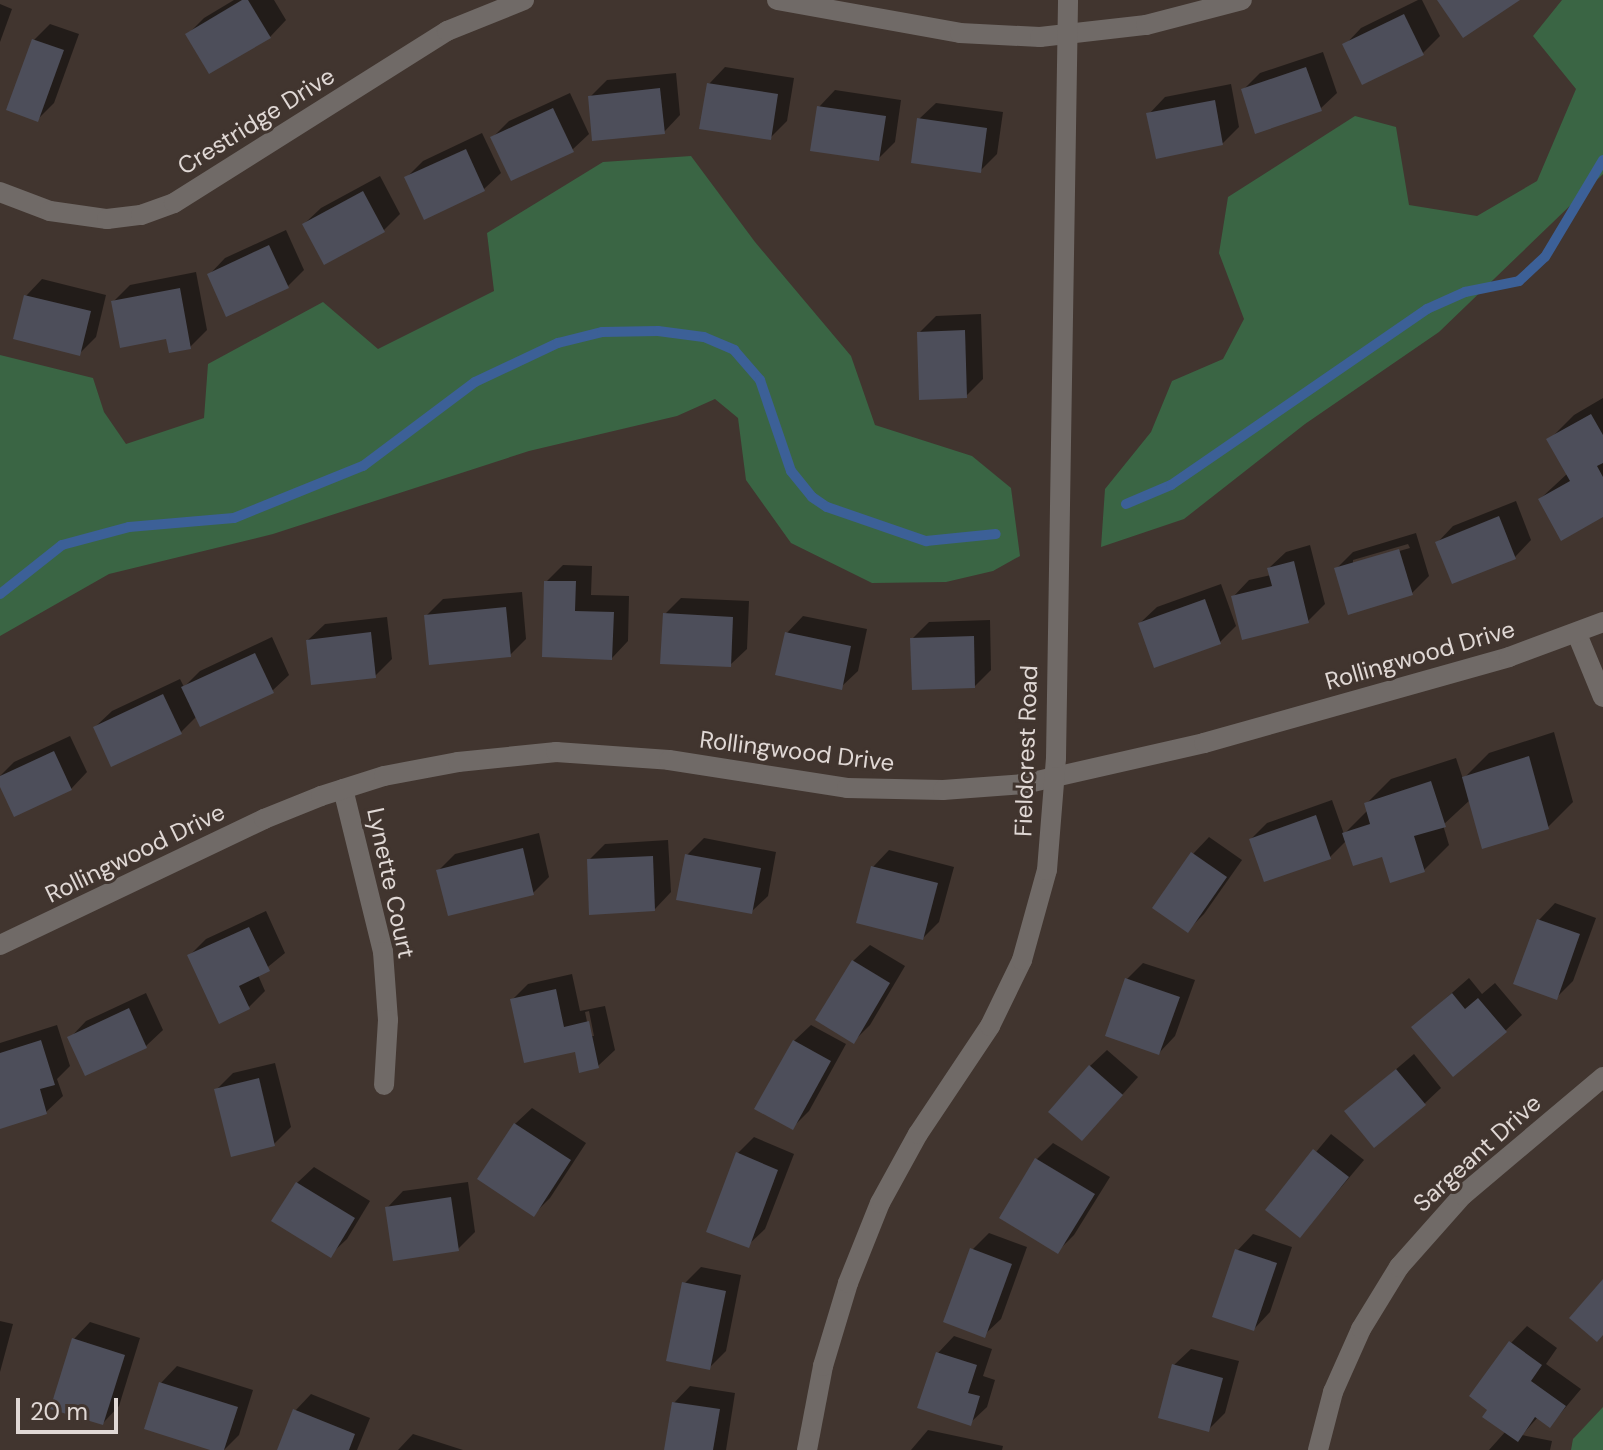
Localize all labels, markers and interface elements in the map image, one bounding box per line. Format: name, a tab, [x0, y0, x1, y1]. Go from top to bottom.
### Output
street label: Crestridge Drive	[172, 61, 340, 181]
street label: Rollingwood Drive	[1322, 614, 1518, 696]
street label: Fieldcrest Road	[1009, 665, 1043, 837]
street label: Rollingwood Drive	[698, 725, 896, 777]
street label: Rollingwood Drive	[41, 797, 229, 909]
street label: Lynette Court	[361, 805, 421, 961]
street label: Sargeant Drive	[1407, 1088, 1547, 1218]
scale bar	[20, 1382, 122, 1432]
text: 20 m	[30, 1396, 88, 1427]

